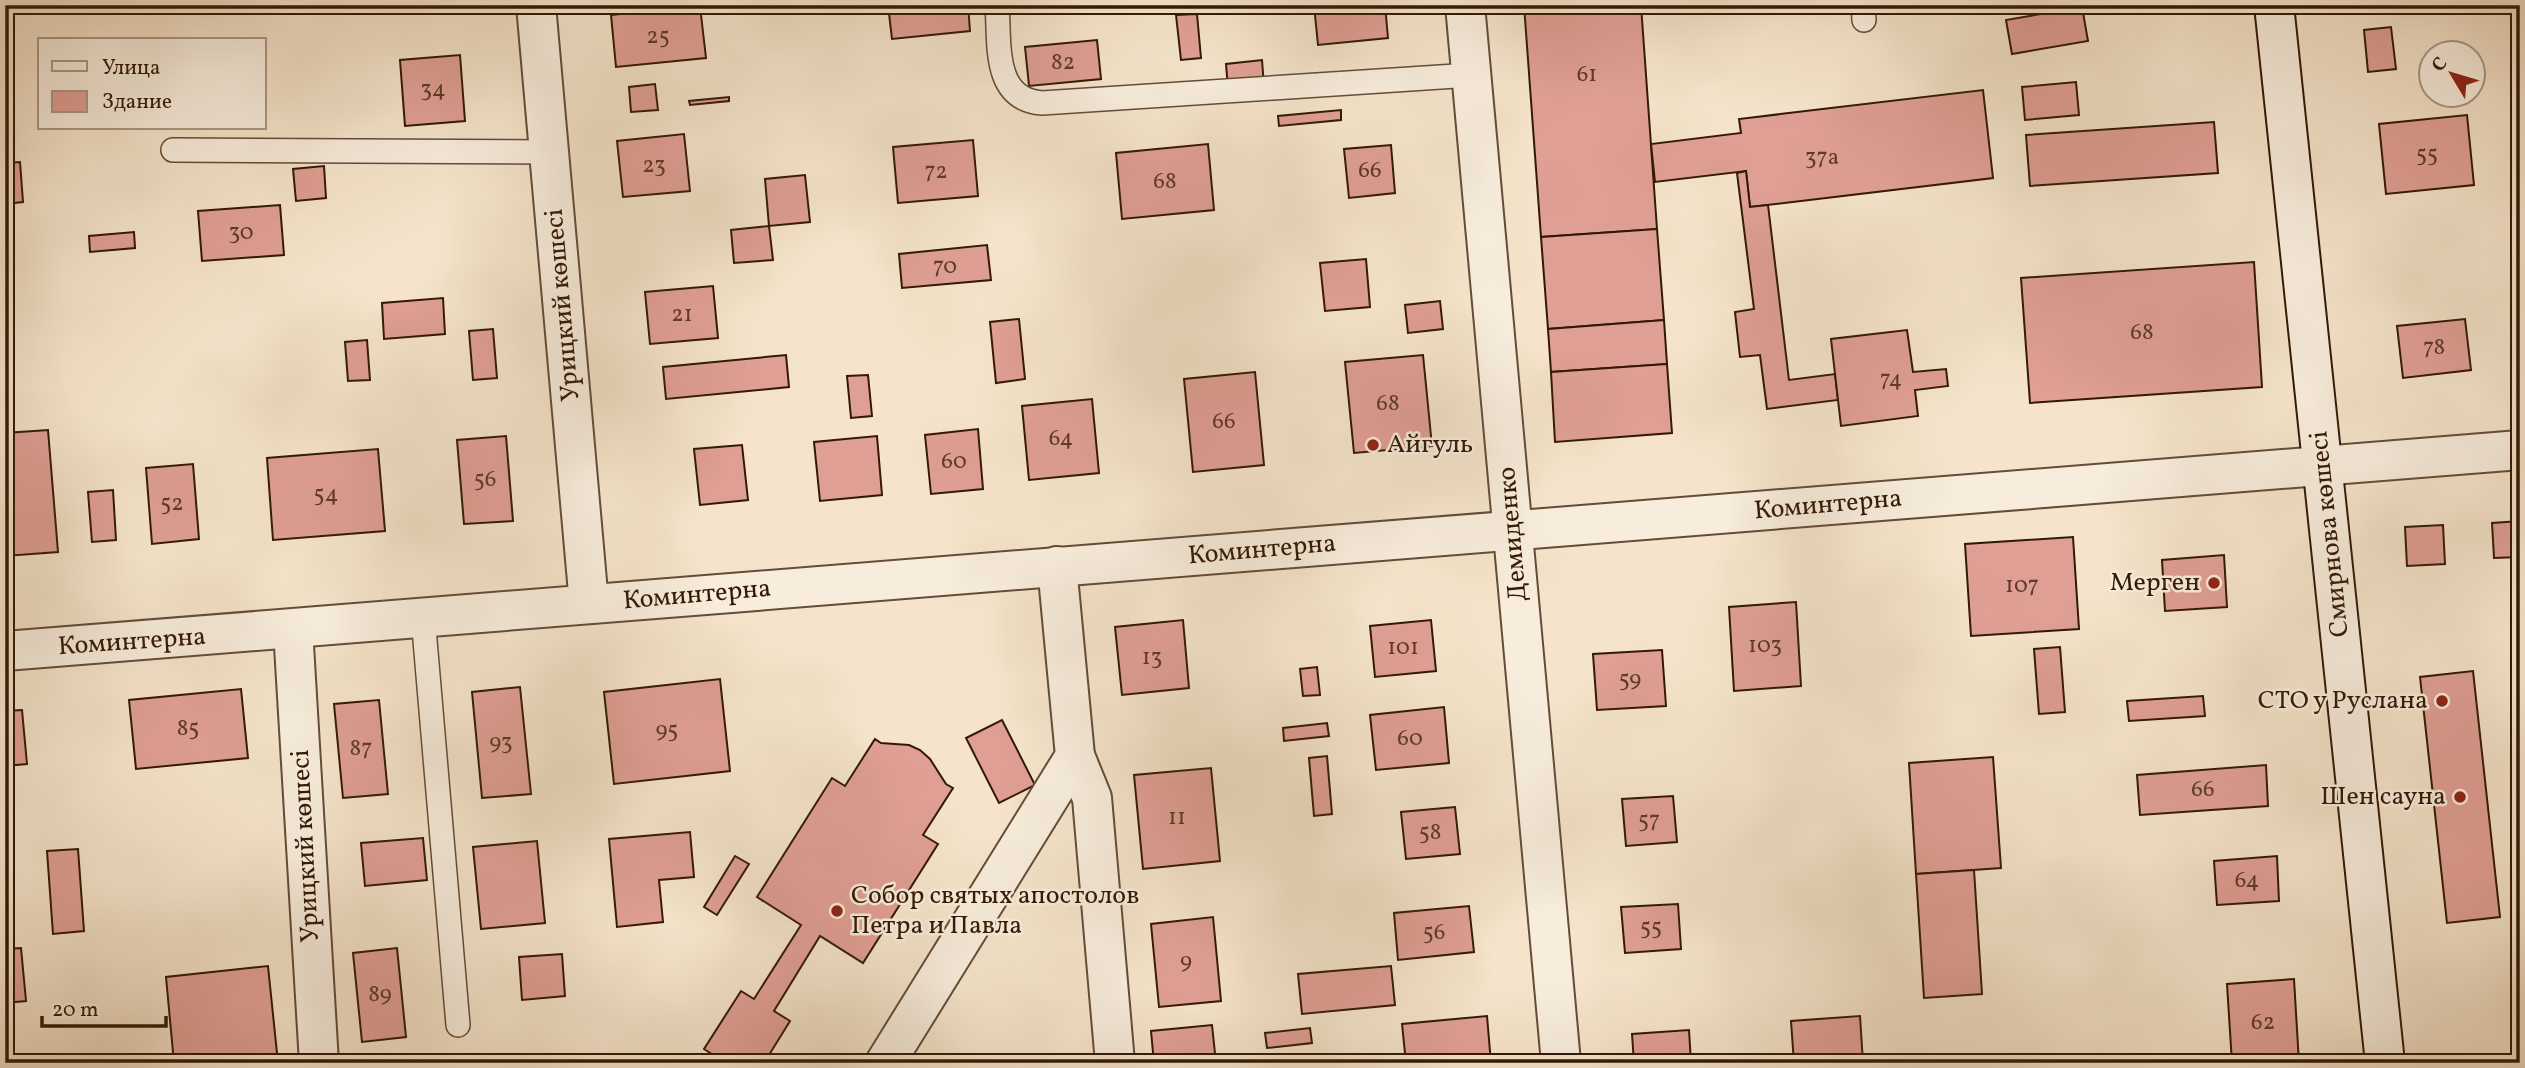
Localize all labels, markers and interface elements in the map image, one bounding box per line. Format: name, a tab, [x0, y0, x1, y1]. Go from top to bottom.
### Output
house number: 25	[646, 21, 670, 53]
legend	[38, 38, 266, 130]
north arrow	[2416, 38, 2486, 108]
house number: 82	[1051, 47, 1075, 79]
text: С	[2426, 52, 2454, 78]
text: Улица	[102, 54, 160, 83]
house number: 61	[1577, 59, 1597, 91]
house number: 34	[420, 74, 446, 106]
text: Здание	[102, 88, 172, 117]
house number: 55	[2416, 139, 2438, 171]
house number: 37а	[1805, 142, 1839, 174]
house number: 23	[642, 150, 666, 182]
house number: 66	[1358, 155, 1382, 187]
house number: 72	[924, 156, 948, 188]
house number: 68	[1153, 166, 1177, 198]
street label: Урицкий көшесі	[537, 207, 589, 403]
house number: 30	[228, 217, 254, 249]
house number: 70	[933, 251, 957, 283]
house number: 21	[671, 299, 693, 331]
house number: 68	[2130, 317, 2154, 349]
house number: 78	[2423, 332, 2445, 364]
house number: 74	[1880, 364, 1902, 396]
house number: 68	[1376, 388, 1400, 420]
house number: 66	[1212, 406, 1236, 438]
house number: 64	[1049, 423, 1073, 455]
place label: Айгуль	[1387, 427, 1473, 463]
street label: Смирнова көшесі	[2301, 429, 2359, 639]
marker: Айгуль	[1365, 437, 1381, 453]
house number: 60	[941, 446, 967, 478]
house number: 56	[474, 464, 496, 496]
street label: Демиденко	[1489, 465, 1537, 603]
house number: 54	[314, 479, 338, 511]
street label: Коминтерна	[1753, 481, 1903, 529]
house number: 52	[160, 488, 184, 520]
street label: Коминтерна	[1187, 526, 1337, 574]
place label: Мерген	[2110, 565, 2200, 601]
house number: 107	[2005, 570, 2039, 602]
street label: Коминтерна	[622, 571, 772, 619]
marker: Мерген	[2206, 575, 2222, 591]
street label: Коминтерна	[57, 619, 207, 665]
house number: 103	[1748, 630, 1782, 662]
house number: 101	[1387, 632, 1419, 664]
house number: 13	[1142, 642, 1162, 674]
house number: 59	[1619, 664, 1641, 696]
place label: СТО у Руслана	[2258, 683, 2428, 719]
marker: СТО у Руслана	[2434, 693, 2450, 709]
house number: 85	[177, 713, 199, 745]
house number: 95	[656, 715, 678, 747]
house number: 60	[1397, 723, 1423, 755]
house number: 93	[489, 727, 513, 759]
house number: 87	[350, 733, 372, 765]
street label: Урицкий көшесі	[283, 749, 329, 943]
house number: 66	[2191, 774, 2215, 806]
place label: Шен сауна	[2320, 779, 2446, 815]
marker: Шен сауна	[2452, 789, 2468, 805]
house number: 11	[1168, 802, 1186, 834]
house number: 57	[1638, 805, 1660, 837]
house number: 58	[1419, 817, 1441, 849]
house number: 64	[2235, 865, 2259, 897]
place label: Собор святых апостолов Петра и Павла	[851, 878, 1139, 944]
marker: Собор святых апостолов Петра и Павла	[829, 903, 845, 919]
house number: 55	[1640, 912, 1662, 944]
house number: 56	[1423, 917, 1445, 949]
house number: 9	[1180, 946, 1192, 978]
house number: 89	[368, 979, 392, 1011]
scale bar	[42, 984, 166, 1028]
text: 20 m	[52, 996, 98, 1025]
house number: 62	[2251, 1007, 2275, 1039]

